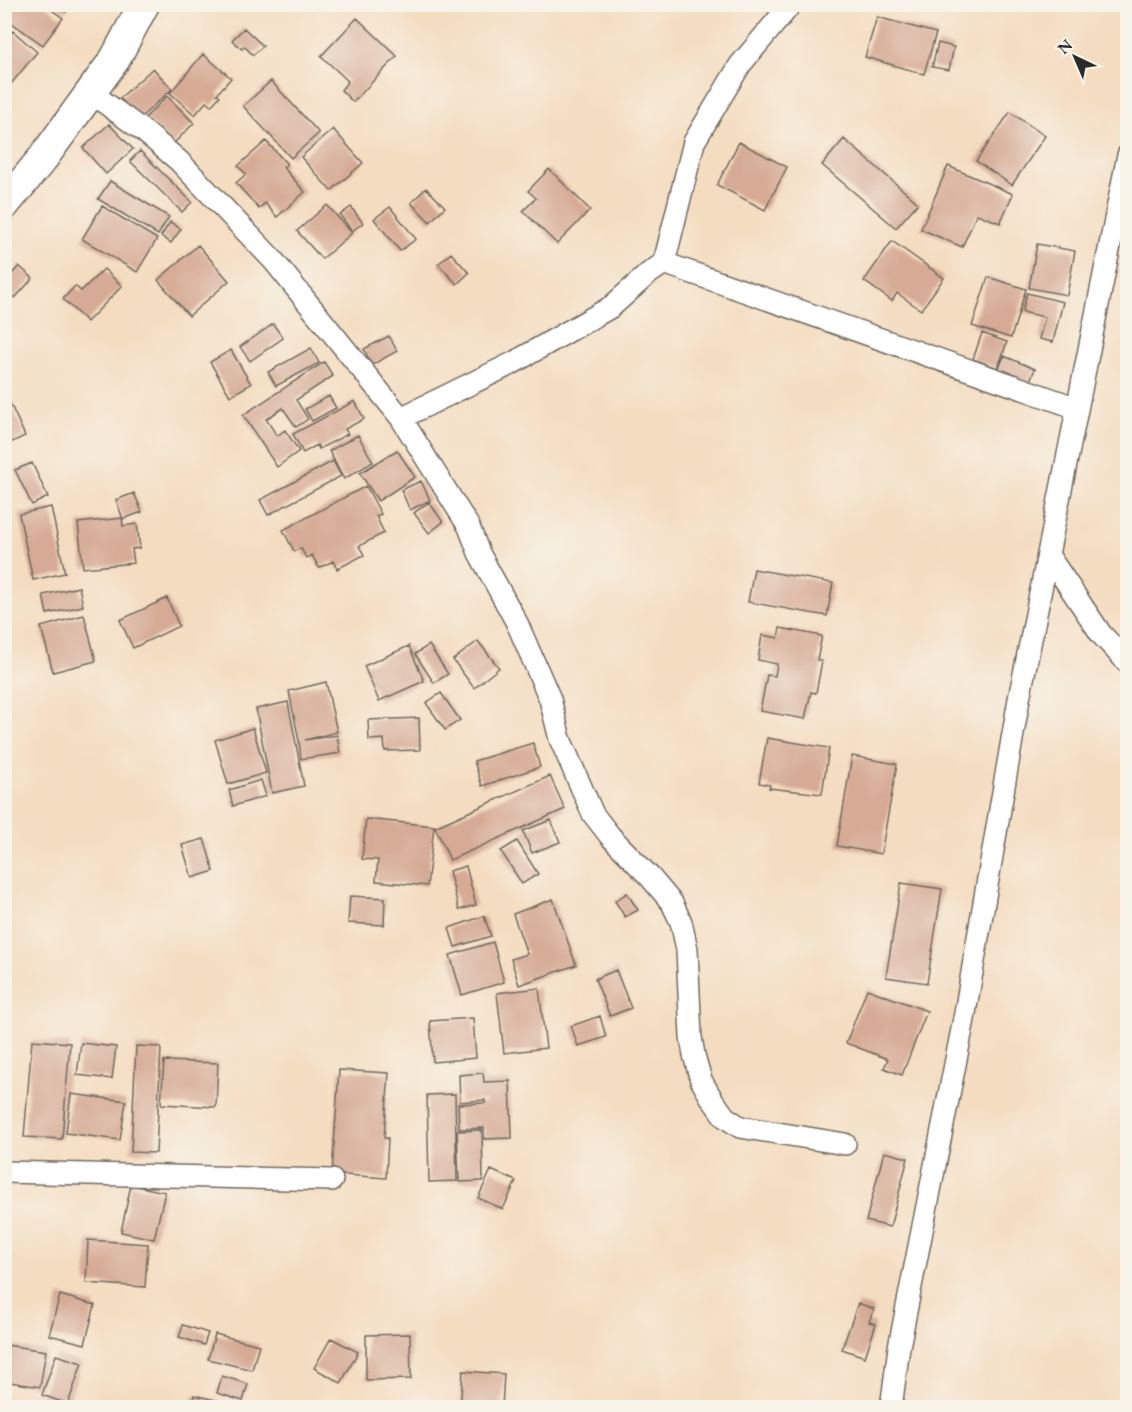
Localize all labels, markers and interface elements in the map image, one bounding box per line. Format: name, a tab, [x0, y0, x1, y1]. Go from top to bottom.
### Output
north arrow	[1045, 27, 1105, 87]
text: N	[1053, 34, 1077, 59]

